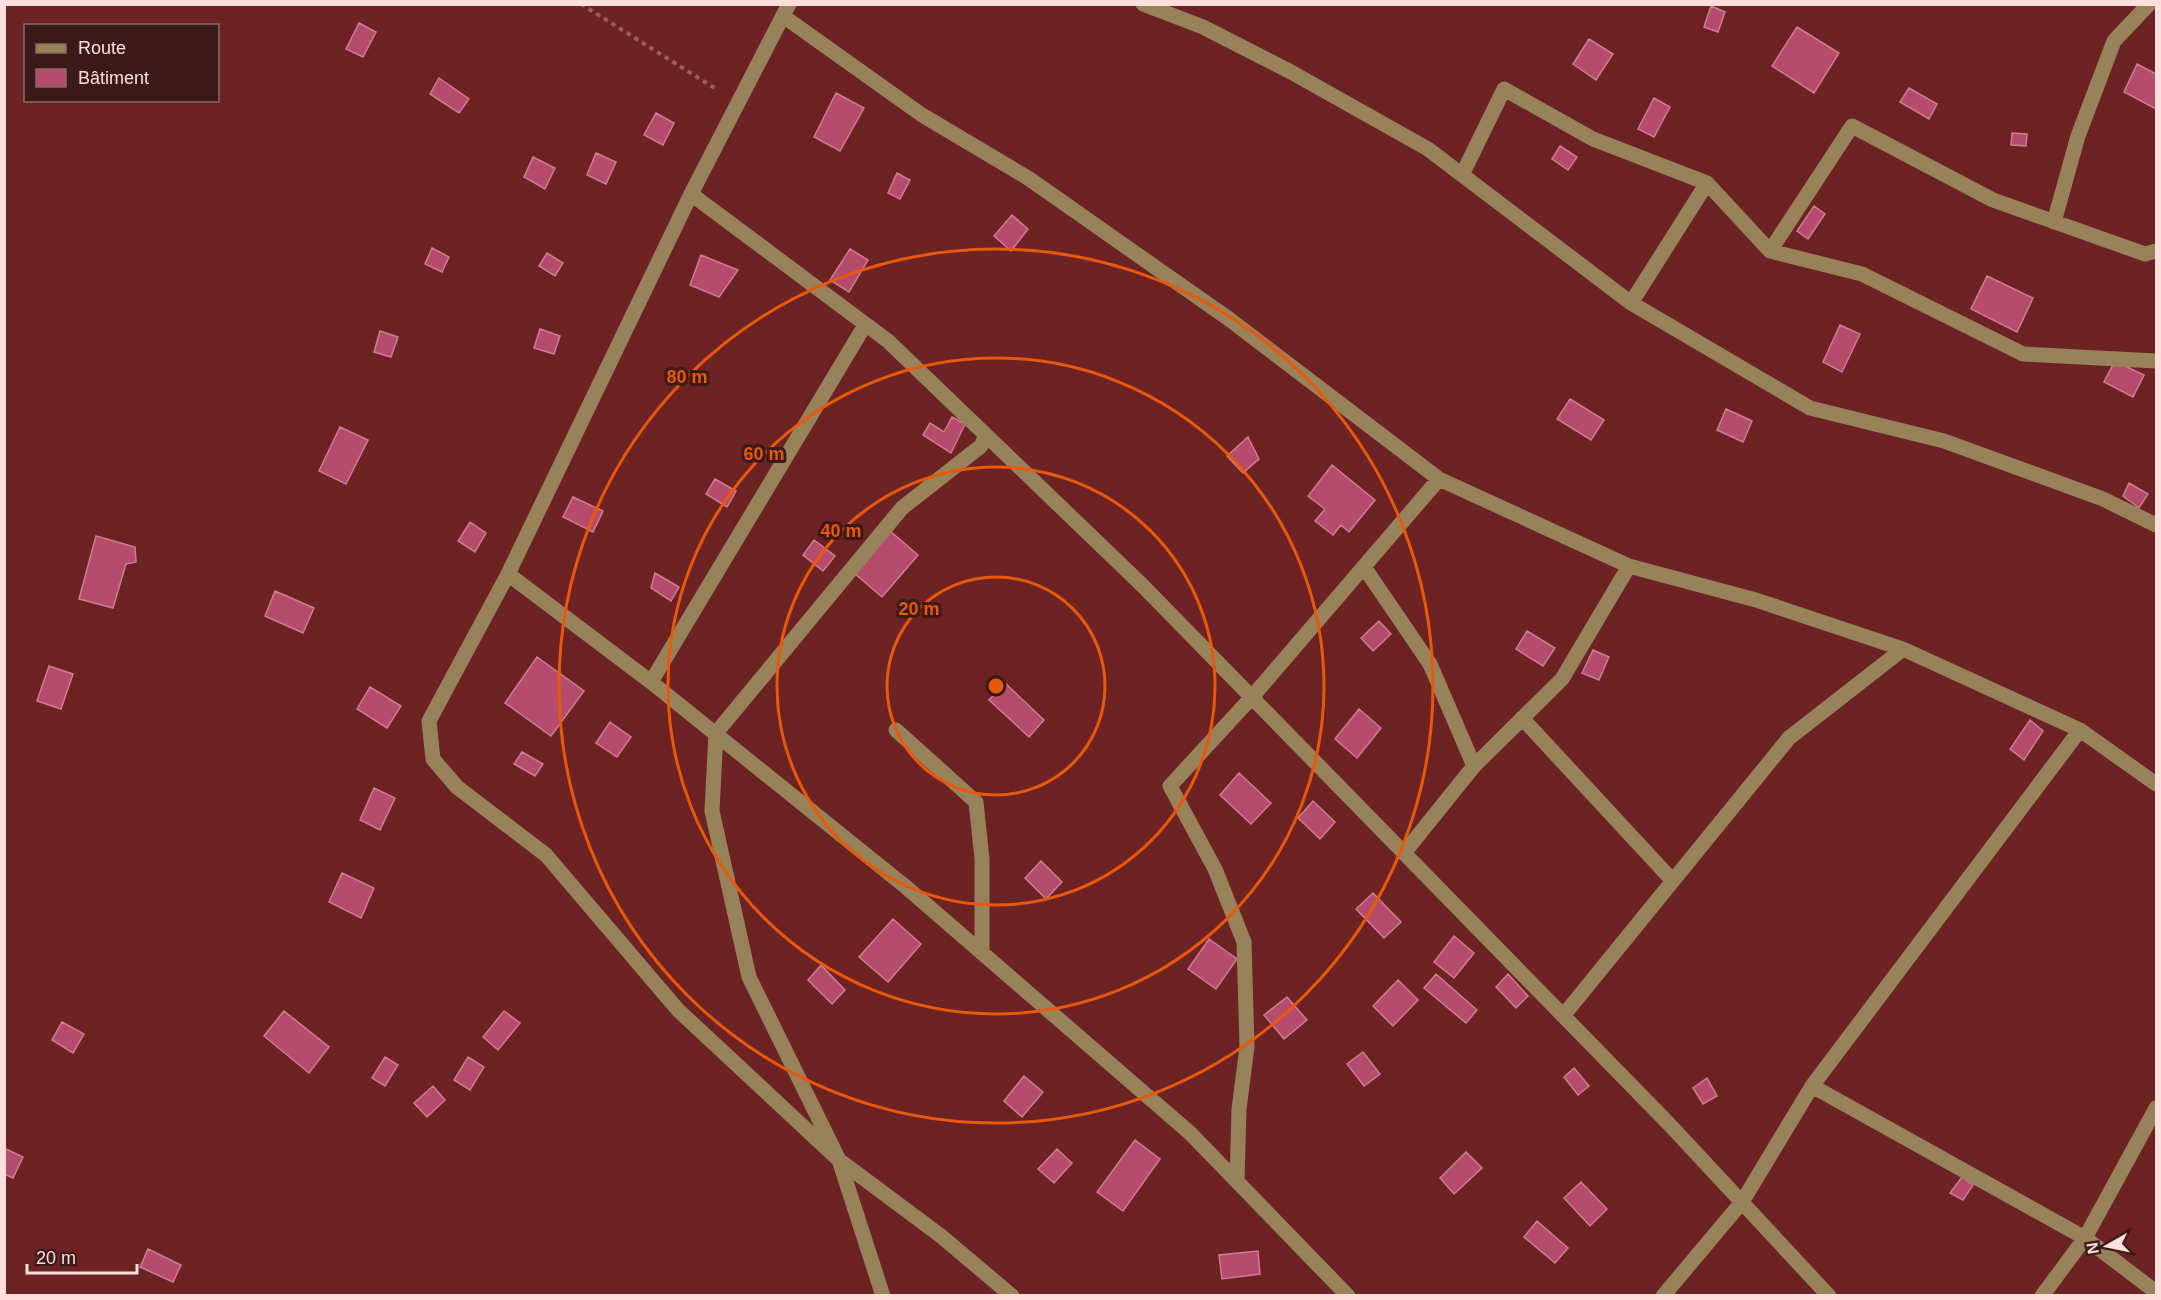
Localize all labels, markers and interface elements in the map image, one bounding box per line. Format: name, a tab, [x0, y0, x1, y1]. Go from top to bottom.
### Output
legend	[24, 24, 219, 102]
text: Route	[78, 38, 126, 58]
text: Bâtiment	[78, 68, 149, 88]
text: 80 m	[666, 367, 708, 387]
text: 60 m	[743, 444, 785, 464]
text: 40 m	[820, 521, 862, 541]
text: 20 m	[898, 599, 940, 619]
centre of rings	[986, 676, 1006, 696]
north arrow	[2077, 1216, 2137, 1276]
scale bar	[27, 1237, 136, 1275]
text: N	[2083, 1241, 2102, 1255]
text: 20 m	[36, 1248, 76, 1268]

